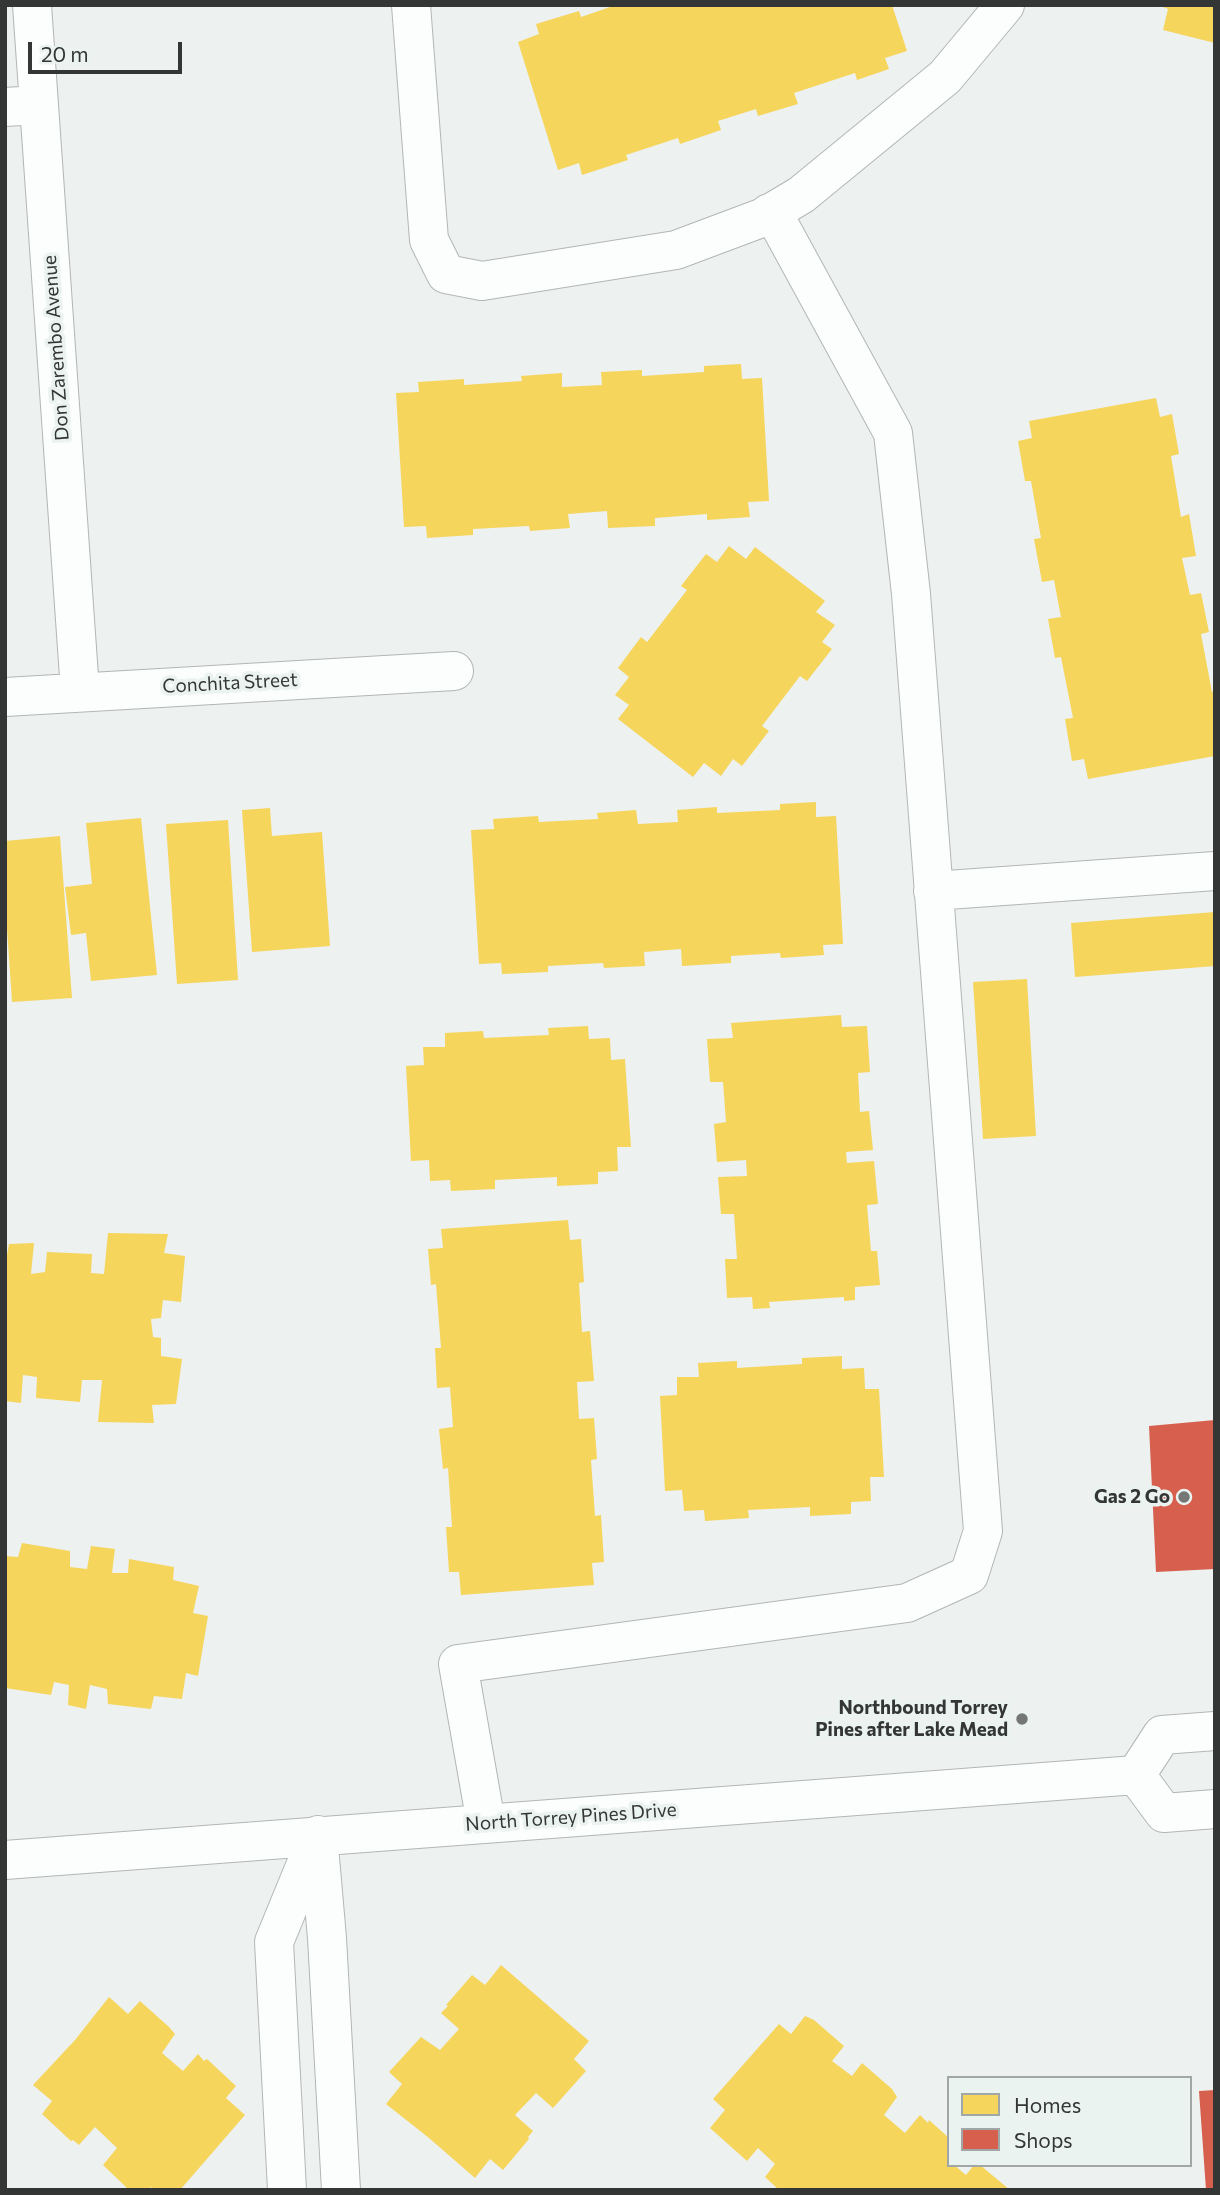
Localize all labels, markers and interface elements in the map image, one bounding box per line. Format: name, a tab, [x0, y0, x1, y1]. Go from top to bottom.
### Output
scale bar	[32, 28, 186, 72]
text: 20 m	[41, 41, 89, 66]
street label: Don Zarembo Avenue	[38, 254, 74, 442]
street label: Conchita Street	[162, 668, 298, 698]
place label: Gas 2 Go	[1094, 1486, 1170, 1508]
marker: Gas 2 Go	[1176, 1489, 1192, 1505]
place label: Northbound Torrey Pines after Lake Mead	[815, 1697, 1008, 1741]
marker: Northbound Torrey Pines after Lake Mead	[1014, 1711, 1030, 1727]
street label: North Torrey Pines Drive	[465, 1798, 677, 1836]
legend	[947, 2076, 1192, 2167]
text: Homes	[1014, 2092, 1081, 2117]
text: Shops	[1014, 2127, 1073, 2152]

